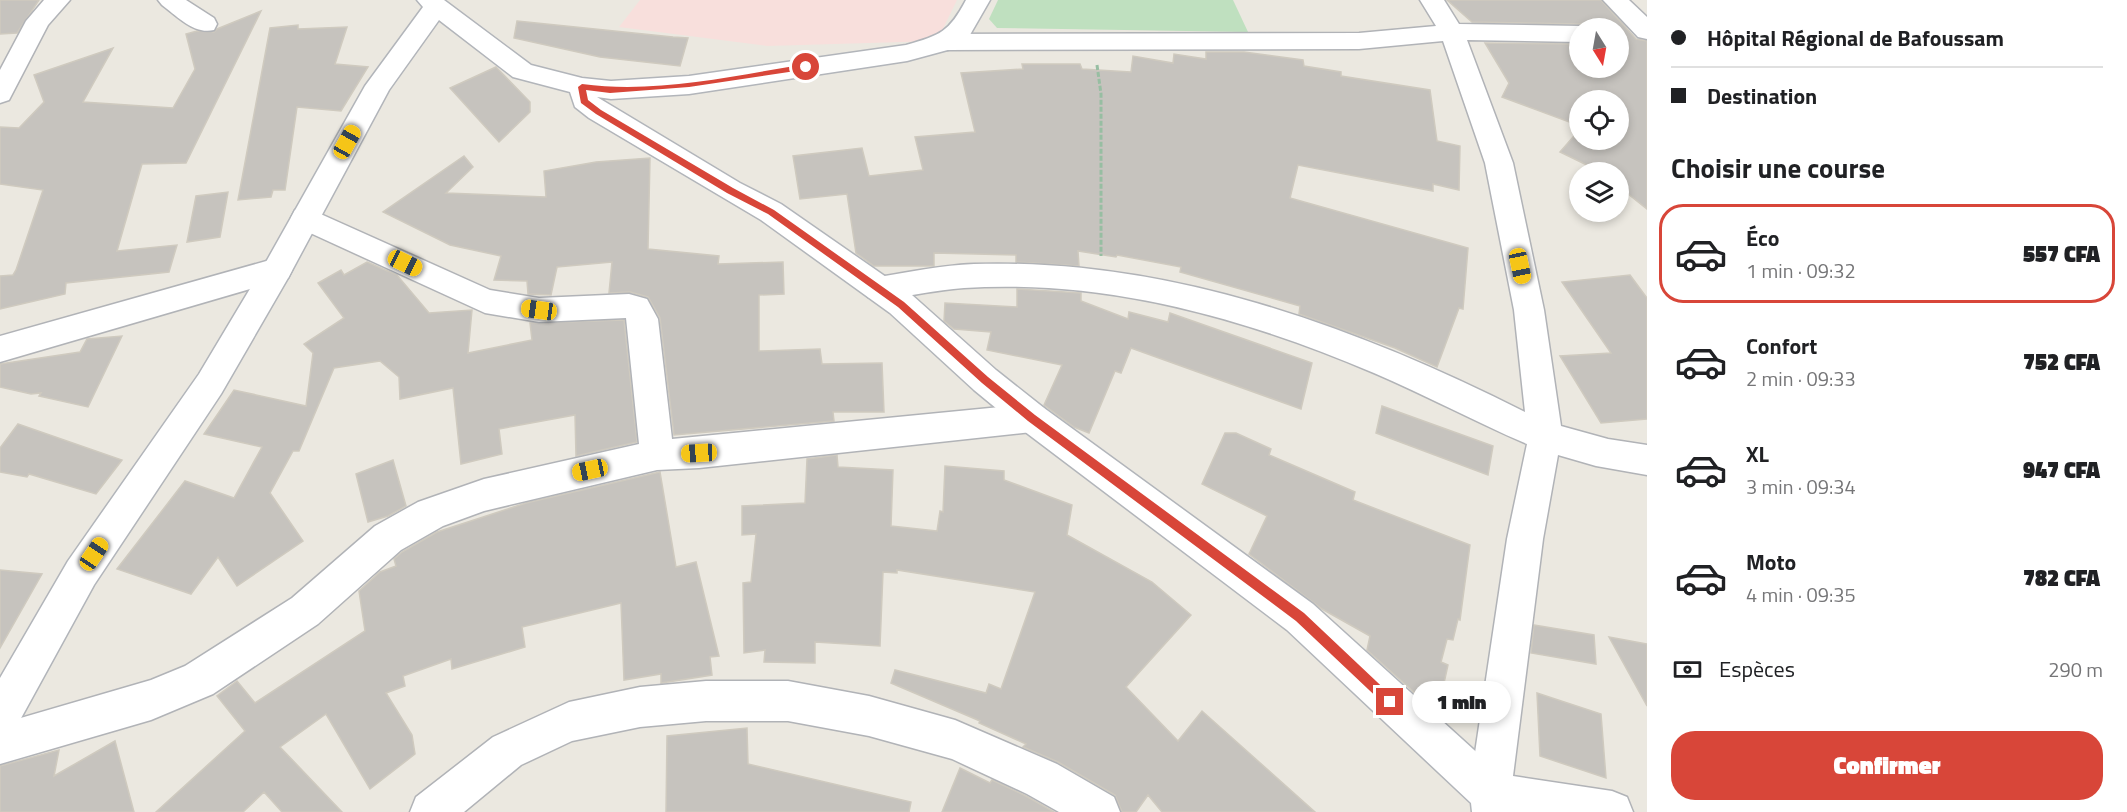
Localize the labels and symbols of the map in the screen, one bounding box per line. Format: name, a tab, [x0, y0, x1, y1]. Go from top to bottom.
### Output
north arrow	[1569, 18, 1629, 78]
route start	[792, 53, 819, 80]
car	[330, 122, 364, 162]
car	[385, 247, 425, 279]
car	[1507, 247, 1533, 285]
car	[520, 299, 558, 321]
car	[681, 443, 717, 463]
car	[571, 457, 609, 483]
car	[76, 534, 112, 574]
callout: 1 min	[1411, 681, 1510, 723]
route end	[1376, 688, 1403, 715]

